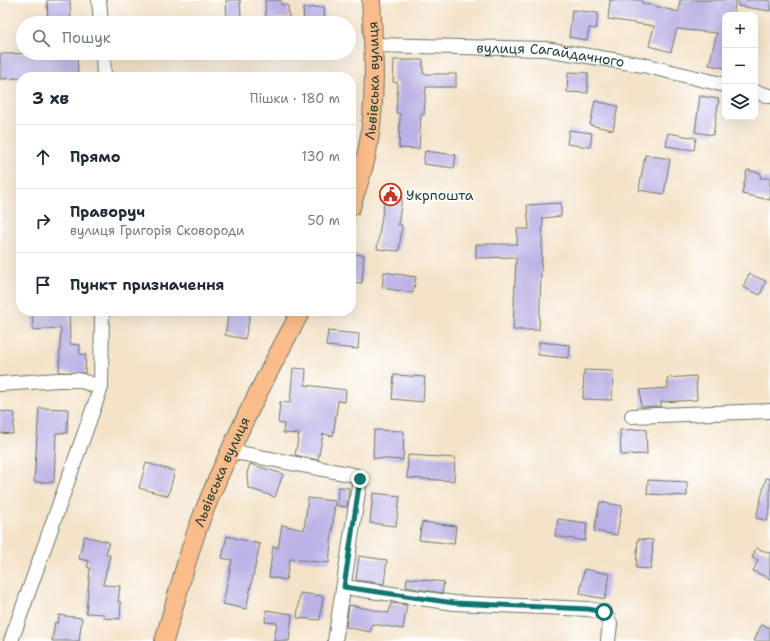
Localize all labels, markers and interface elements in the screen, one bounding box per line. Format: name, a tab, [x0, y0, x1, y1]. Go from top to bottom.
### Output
map controls	[722, 12, 758, 120]
button: +	[722, 12, 758, 48]
search box	[16, 16, 356, 60]
street label: Львівська вулиця	[360, 21, 383, 141]
icon: search	[30, 27, 52, 49]
text: Пошук	[62, 28, 111, 48]
street label: вулиця Сагайдачного	[476, 38, 626, 71]
button: −	[722, 48, 758, 84]
button: layers	[722, 84, 758, 120]
text: 3 хв	[32, 87, 69, 109]
text: Пішки · 180 m	[250, 90, 340, 107]
icon: ahead	[32, 146, 54, 168]
text: Прямо	[70, 147, 120, 167]
text: 130 m	[302, 148, 340, 165]
public building icon: Укрпошта	[377, 182, 403, 208]
place label: Укрпошта	[406, 186, 474, 204]
text: Праворуч	[70, 202, 145, 222]
icon: right	[32, 210, 54, 232]
text: 50 m	[307, 212, 340, 229]
text: вулиця Григорія Сковороди	[70, 222, 244, 239]
icon: arrive	[32, 274, 54, 296]
text: Пункт призначення	[70, 275, 225, 295]
street label: Львівська вулиця	[190, 414, 254, 529]
route end	[351, 470, 369, 488]
route start	[595, 603, 613, 621]

